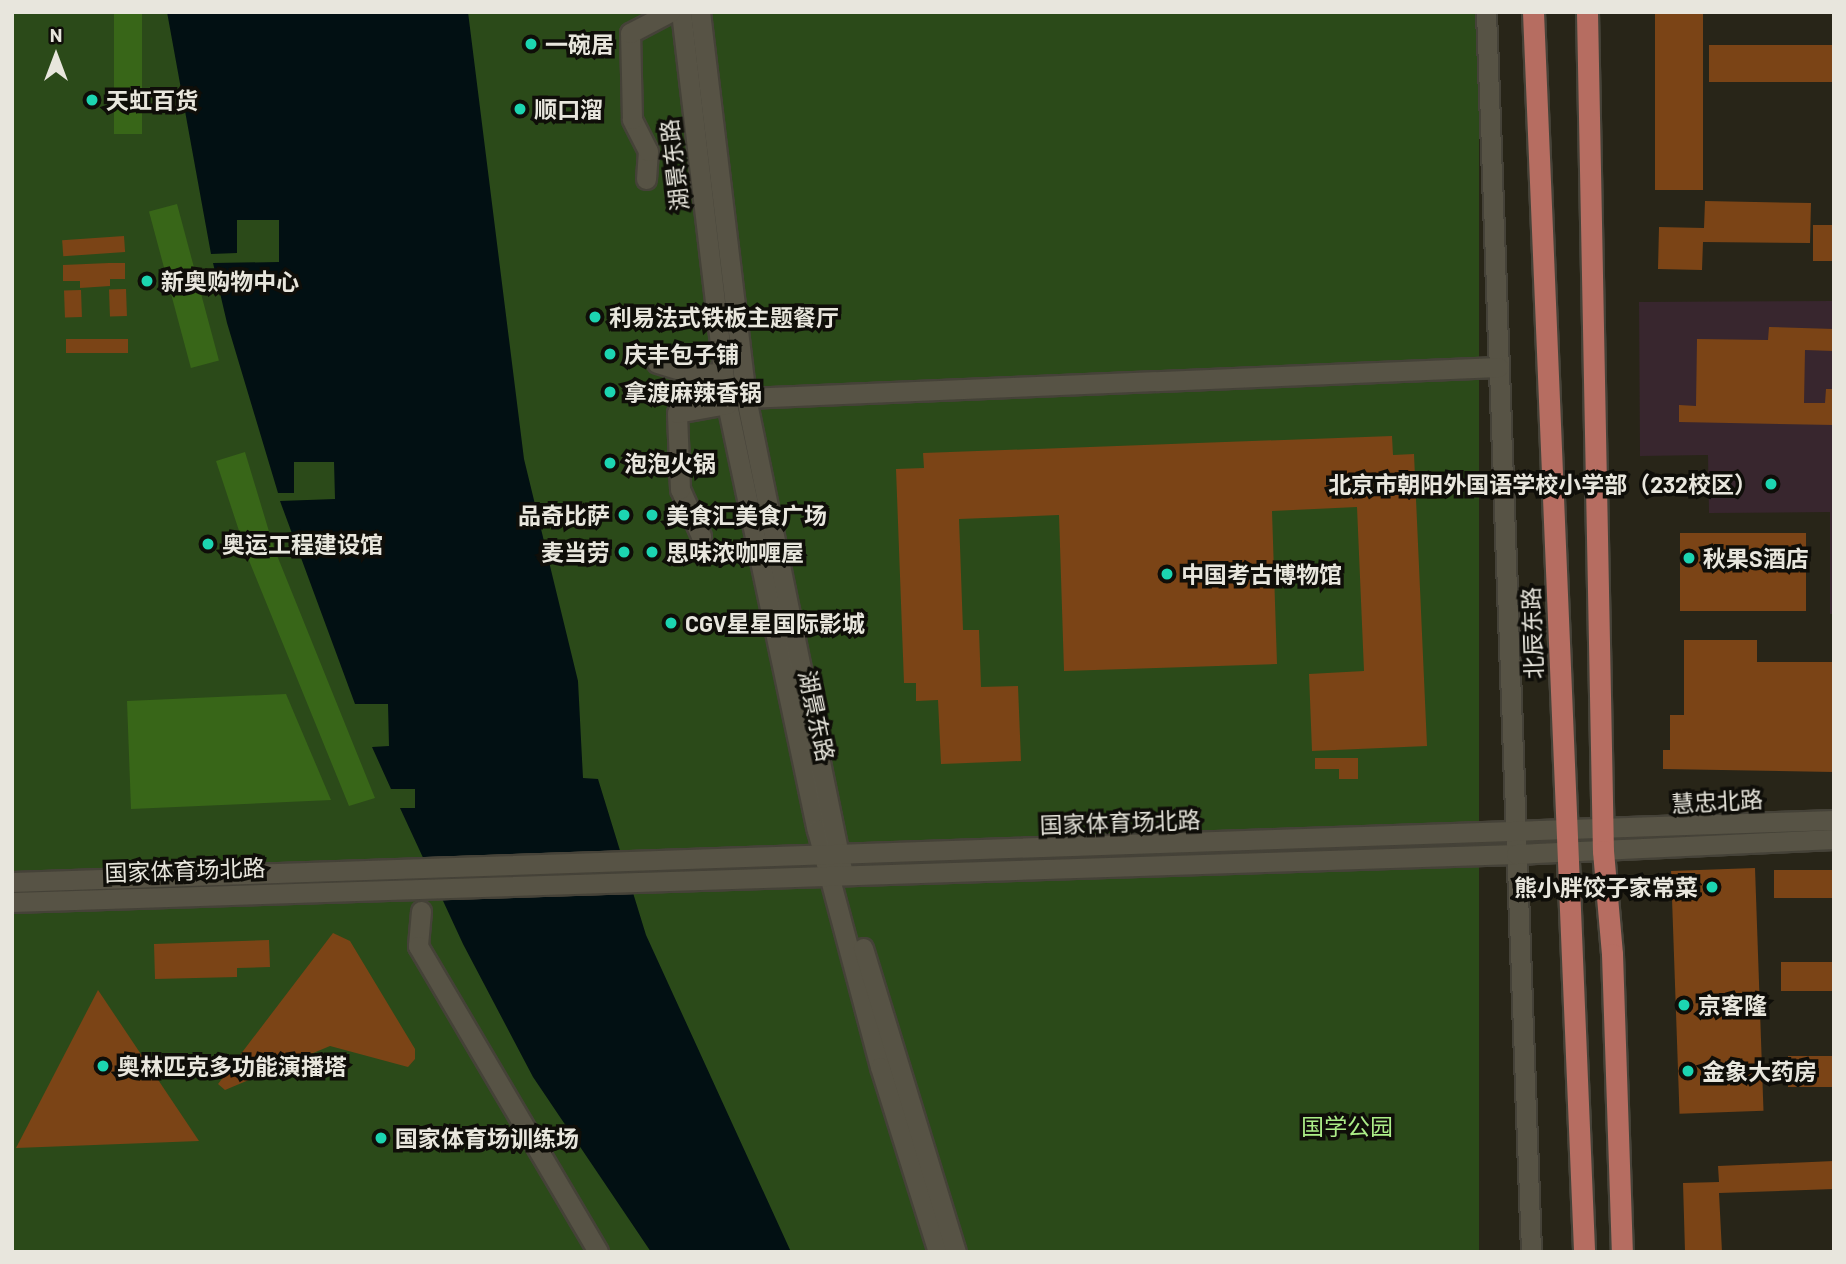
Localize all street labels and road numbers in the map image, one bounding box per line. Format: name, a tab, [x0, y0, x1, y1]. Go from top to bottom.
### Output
street label: 湖景东路	[655, 118, 693, 212]
street label: 北辰东路	[1517, 587, 1547, 679]
street label: 湖景东路	[794, 668, 840, 764]
street label: 慧忠北路	[1670, 785, 1764, 817]
street label: 国家体育场北路	[1039, 805, 1201, 839]
street label: 国家体育场北路	[104, 853, 266, 887]

